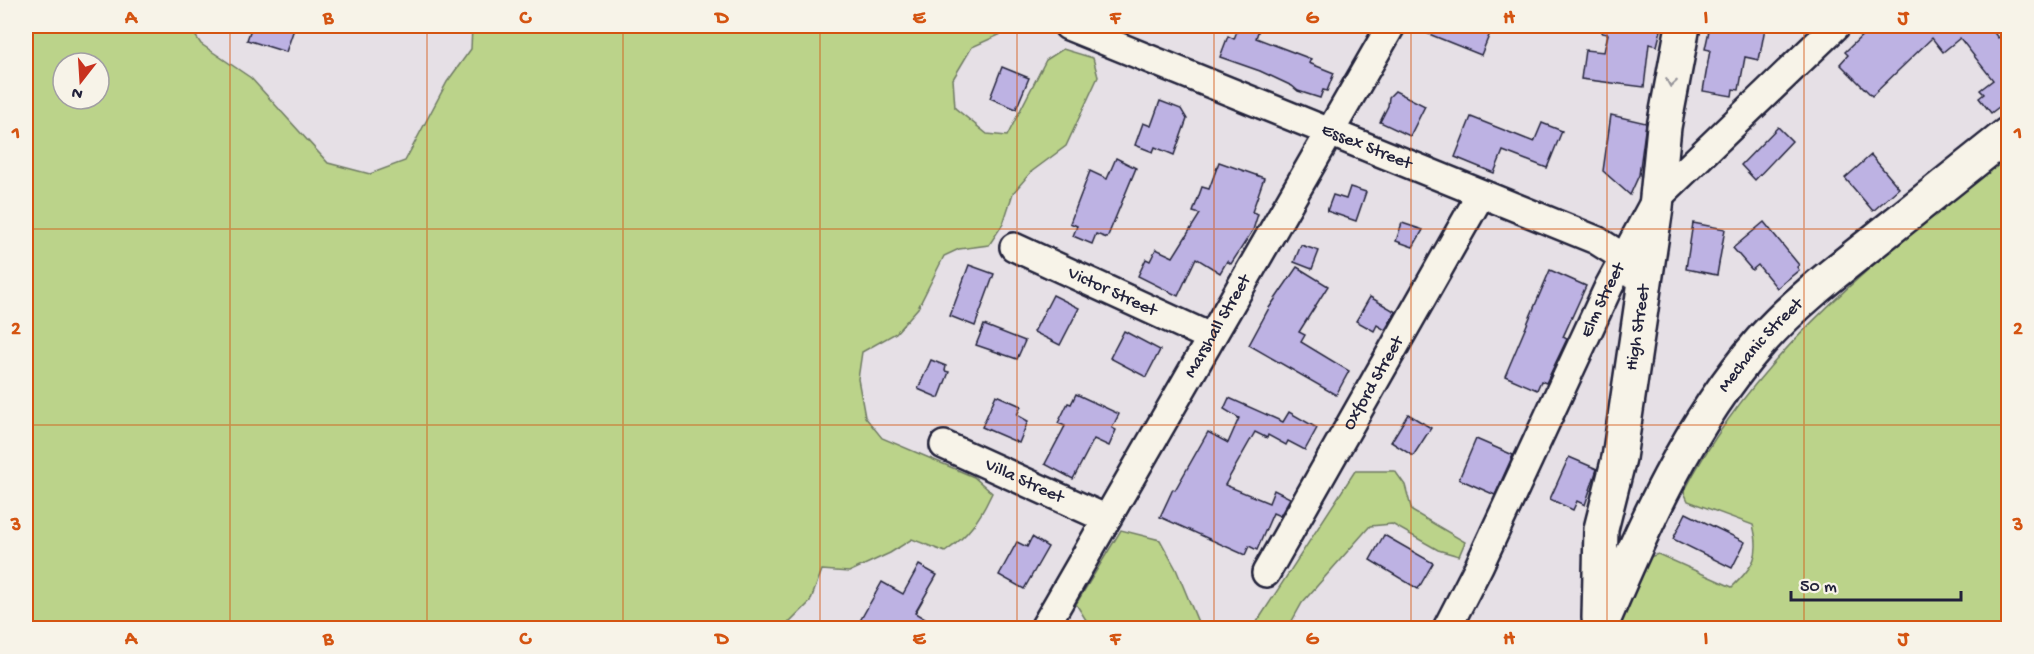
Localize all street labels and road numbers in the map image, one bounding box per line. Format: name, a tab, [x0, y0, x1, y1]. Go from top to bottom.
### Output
street label: Essex Street	[1318, 119, 1416, 175]
street label: Elm Street	[1576, 258, 1631, 341]
street label: Victor Street	[1063, 262, 1161, 322]
street label: Marshall Street	[1180, 270, 1257, 382]
street label: High Street	[1622, 282, 1655, 372]
street label: Mechanic Street	[1714, 293, 1809, 397]
street label: Oxford Street	[1339, 331, 1409, 434]
street label: Villa Street	[981, 454, 1068, 509]

